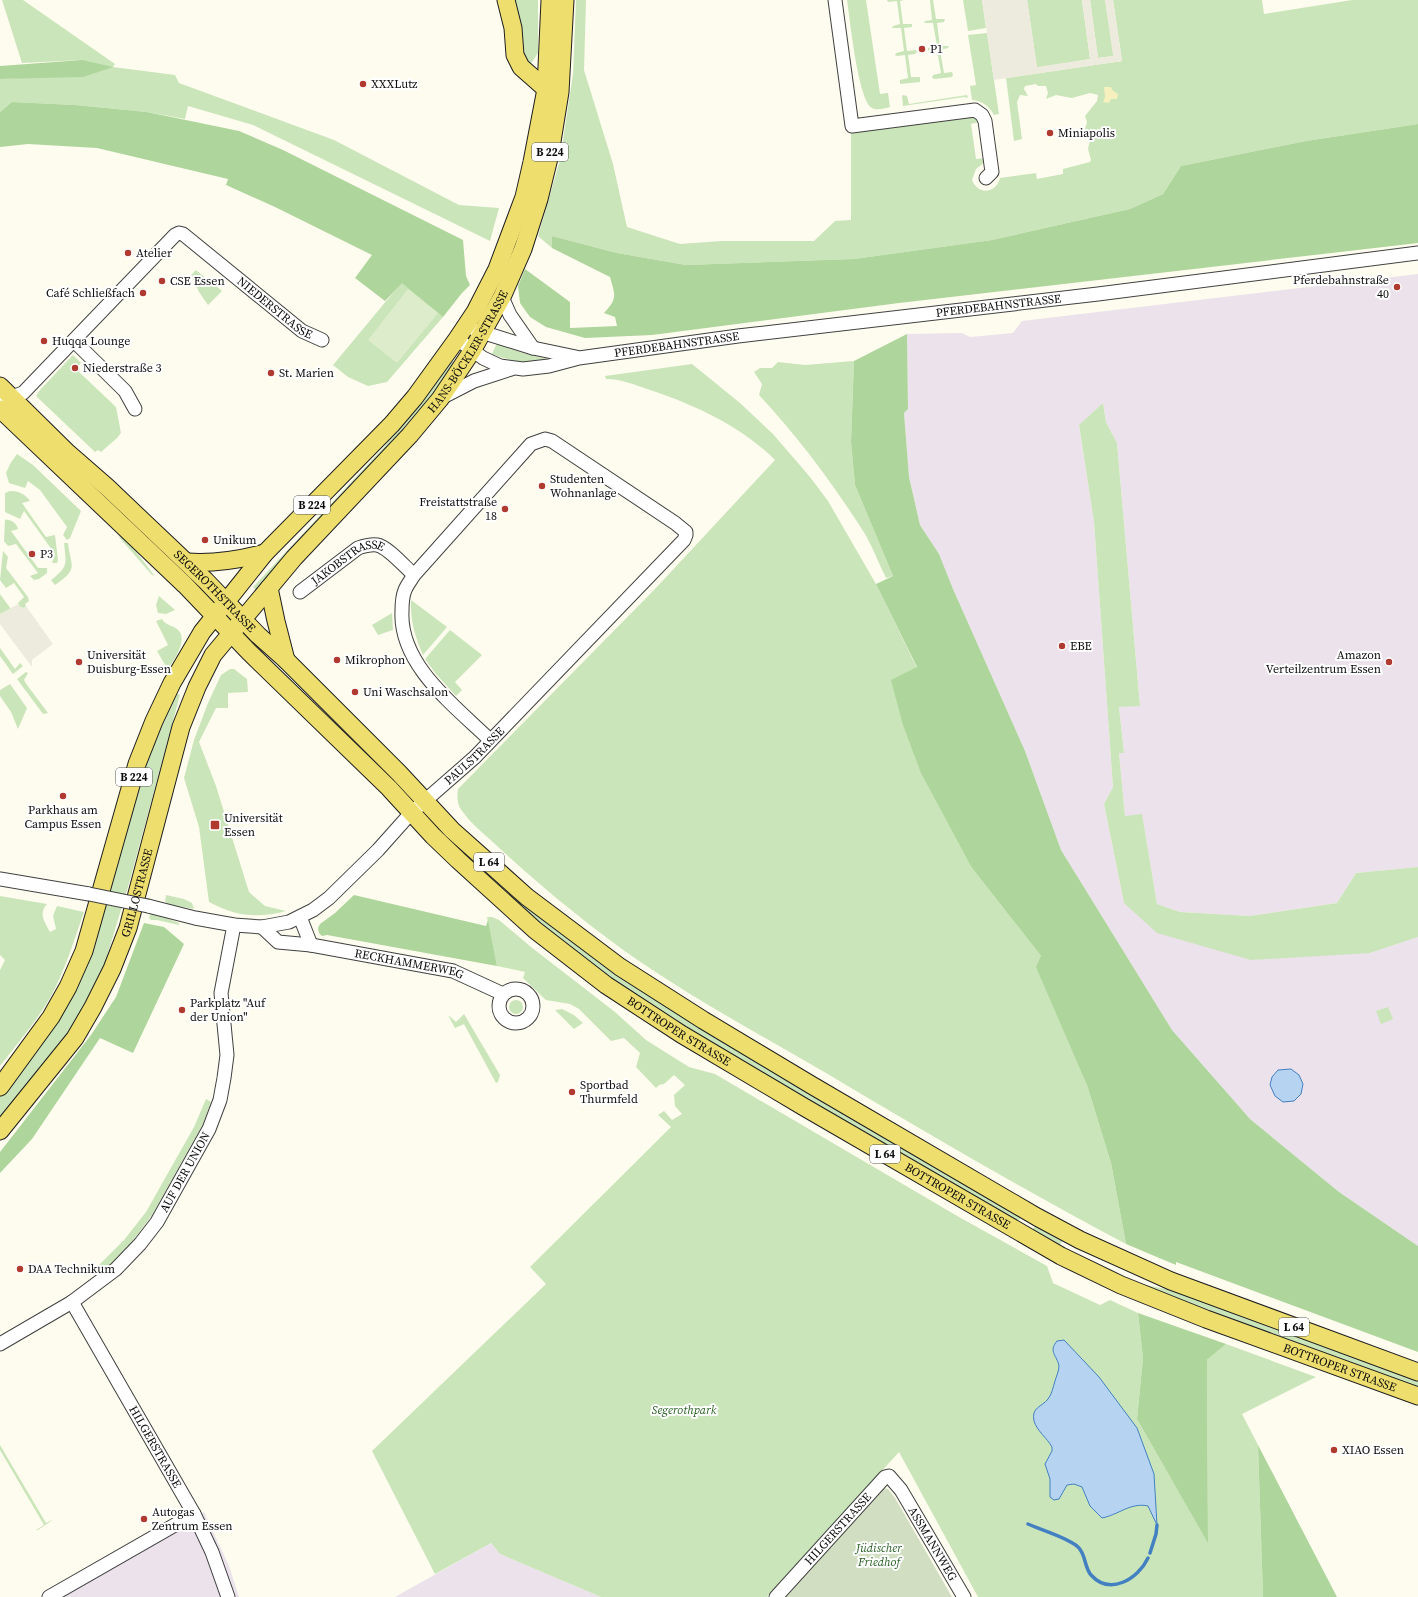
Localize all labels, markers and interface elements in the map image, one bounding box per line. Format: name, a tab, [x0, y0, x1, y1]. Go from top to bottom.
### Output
place label: P1	[930, 41, 943, 57]
marker: P1	[917, 44, 927, 54]
place label: XXXLutz	[371, 76, 418, 92]
marker: XXXLutz	[358, 79, 368, 89]
place label: Miniapolis	[1058, 125, 1115, 141]
marker: Miniapolis	[1045, 128, 1055, 138]
road number: B 224	[532, 143, 568, 161]
place label: Atelier	[136, 245, 172, 261]
marker: Atelier	[123, 248, 133, 258]
place label: Pferdebahnstraße 40	[1293, 272, 1389, 302]
place label: CSE Essen	[170, 273, 225, 289]
street label: NIEDERSTRASSE	[234, 273, 315, 343]
marker: CSE Essen	[157, 276, 167, 286]
marker: Pferdebahnstraße 40	[1392, 282, 1402, 292]
place label: Café Schließfach	[46, 285, 135, 301]
marker: Café Schließfach	[138, 288, 148, 298]
street label: HANS-BÖCKLER-STRASSE	[424, 288, 512, 416]
street label: PFERDEBAHNSTRASSE	[935, 290, 1062, 321]
street label: PFERDEBAHNSTRASSE	[613, 328, 740, 361]
place label: Huqqa Lounge	[52, 333, 130, 349]
marker: Huqqa Lounge	[39, 336, 49, 346]
place label: Niederstraße 3	[83, 360, 162, 376]
marker: Niederstraße 3	[70, 363, 80, 373]
place label: St. Marien	[279, 365, 334, 381]
marker: St. Marien	[266, 368, 276, 378]
place label: Studenten Wohnanlage	[550, 471, 617, 501]
marker: Studenten Wohnanlage	[537, 481, 547, 491]
place label: Freistattstraße 18	[419, 494, 497, 524]
road number: B 224	[294, 496, 330, 514]
marker: Freistattstraße 18	[500, 504, 510, 514]
place label: Unikum	[213, 532, 257, 548]
marker: Unikum	[200, 535, 210, 545]
street label: JAKOBSTRASSE	[307, 537, 387, 589]
place label: P3	[40, 546, 53, 562]
street label: SEGEROTHSTRASSE	[170, 547, 259, 636]
marker: P3	[27, 549, 37, 559]
place label: EBE	[1070, 638, 1092, 654]
marker: EBE	[1057, 641, 1067, 651]
place label: Universität Duisburg-Essen	[87, 647, 171, 677]
place label: Amazon Verteilzentrum Essen	[1266, 647, 1381, 677]
place label: Mikrophon	[345, 652, 405, 668]
marker: Mikrophon	[332, 655, 342, 665]
marker: Universität Duisburg-Essen	[74, 657, 84, 667]
marker: Amazon Verteilzentrum Essen	[1384, 657, 1394, 667]
place label: Uni Waschsalon	[363, 684, 448, 700]
marker: Uni Waschsalon	[350, 687, 360, 697]
street label: PAULSTRASSE	[441, 723, 508, 788]
road number: B 224	[116, 768, 152, 786]
marker: Parkhaus am Campus Essen	[58, 791, 68, 801]
place label: Parkhaus am Campus Essen	[24, 802, 102, 832]
place label: Universität Essen	[224, 810, 283, 840]
marker: Universität Essen	[209, 819, 221, 831]
street label: GRILLOSTRASSE	[117, 847, 157, 940]
road number: L 64	[474, 853, 504, 871]
street label: RECKHAMMERWEG	[353, 945, 466, 983]
street label: BOTTROPER STRASSE	[624, 993, 734, 1070]
place label: Parkplatz "Auf der Union"	[190, 995, 267, 1025]
marker: Parkplatz "Auf der Union"	[177, 1005, 187, 1015]
place label: Sportbad Thurmfeld	[580, 1077, 638, 1107]
marker: Sportbad Thurmfeld	[567, 1087, 577, 1097]
street label: AUF DER UNION	[156, 1129, 214, 1215]
road number: L 64	[870, 1145, 900, 1163]
street label: BOTTROPER STRASSE	[902, 1159, 1013, 1233]
place label: DAA Technikum	[28, 1261, 115, 1277]
marker: DAA Technikum	[15, 1264, 25, 1274]
road number: L 64	[1279, 1318, 1309, 1336]
street label: BOTTROPER STRASSE	[1281, 1340, 1399, 1396]
park label: Segerothpark	[652, 1402, 717, 1418]
street label: HILGERSTRASSE	[125, 1403, 185, 1491]
place label: XIAO Essen	[1342, 1442, 1404, 1458]
marker: XIAO Essen	[1329, 1445, 1339, 1455]
street label: HILGERSTRASSE	[801, 1489, 875, 1569]
place label: Autogas Zentrum Essen	[152, 1504, 233, 1534]
street label: ASSMANNWEG	[905, 1504, 961, 1584]
marker: Autogas Zentrum Essen	[139, 1514, 149, 1524]
park label: Jüdischer Friedhof	[854, 1540, 903, 1570]

